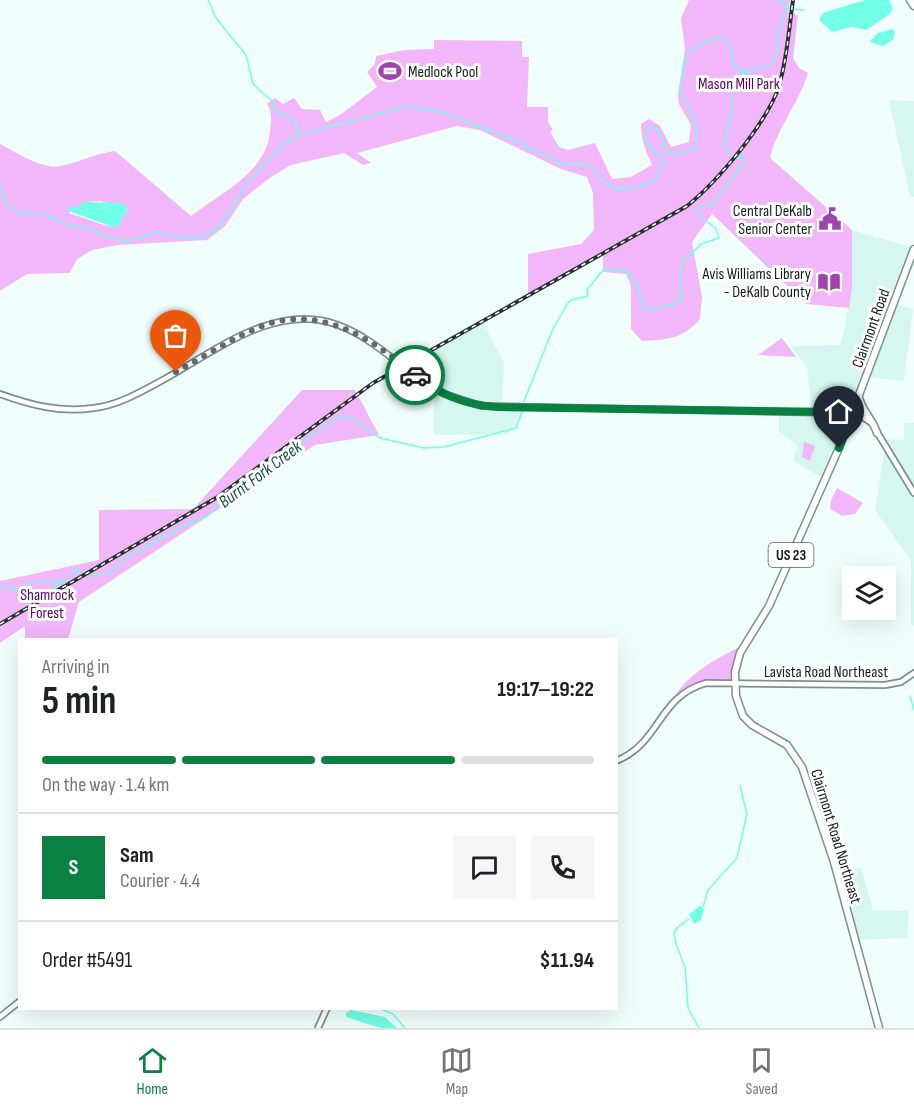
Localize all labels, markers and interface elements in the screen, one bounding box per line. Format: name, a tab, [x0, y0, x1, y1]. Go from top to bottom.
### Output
sports icon: Medlock Pool	[377, 58, 403, 84]
place label: Medlock Pool	[408, 63, 478, 82]
park label: Mason Mill Park	[698, 75, 780, 94]
place label: Central DeKalb Senior Center	[733, 202, 812, 239]
public building icon: Central DeKalb Senior Center	[817, 206, 843, 232]
place label: Avis Williams Library - DeKalb County	[702, 265, 811, 302]
library icon: Avis Williams Library - DeKalb County	[816, 269, 842, 295]
street label: Clairmont Road	[848, 287, 894, 370]
pin	[150, 310, 201, 372]
icon: bag	[159, 319, 192, 352]
courier	[385, 345, 445, 405]
icon: car	[399, 359, 432, 392]
pin	[813, 386, 864, 448]
icon: home	[822, 395, 855, 428]
water label: Burnt Fork Creek	[215, 436, 307, 512]
road number: US 23	[768, 543, 814, 567]
map controls	[842, 566, 896, 620]
button: layers	[842, 566, 896, 620]
park label: Shamrock Forest	[20, 586, 74, 623]
text: Arriving in	[42, 655, 110, 679]
street label: Lavista Road Northeast	[764, 663, 888, 682]
text: 19:17–19:22	[497, 676, 594, 703]
text: 5 min	[42, 678, 116, 725]
street label: Clairmont Road Northeast	[806, 767, 865, 906]
text: On the way · 1.4 km	[42, 773, 169, 797]
button: chat	[453, 836, 516, 899]
button: phone	[531, 836, 594, 899]
text: Sam	[120, 842, 154, 869]
text: S	[69, 854, 78, 881]
text: Courier · 4.4	[120, 869, 200, 893]
text: Order #5491	[42, 947, 132, 974]
text: $11.94	[540, 947, 594, 974]
tab: Home	[136, 1044, 169, 1099]
tab: Map	[440, 1044, 473, 1099]
tab: Saved	[745, 1044, 778, 1099]

